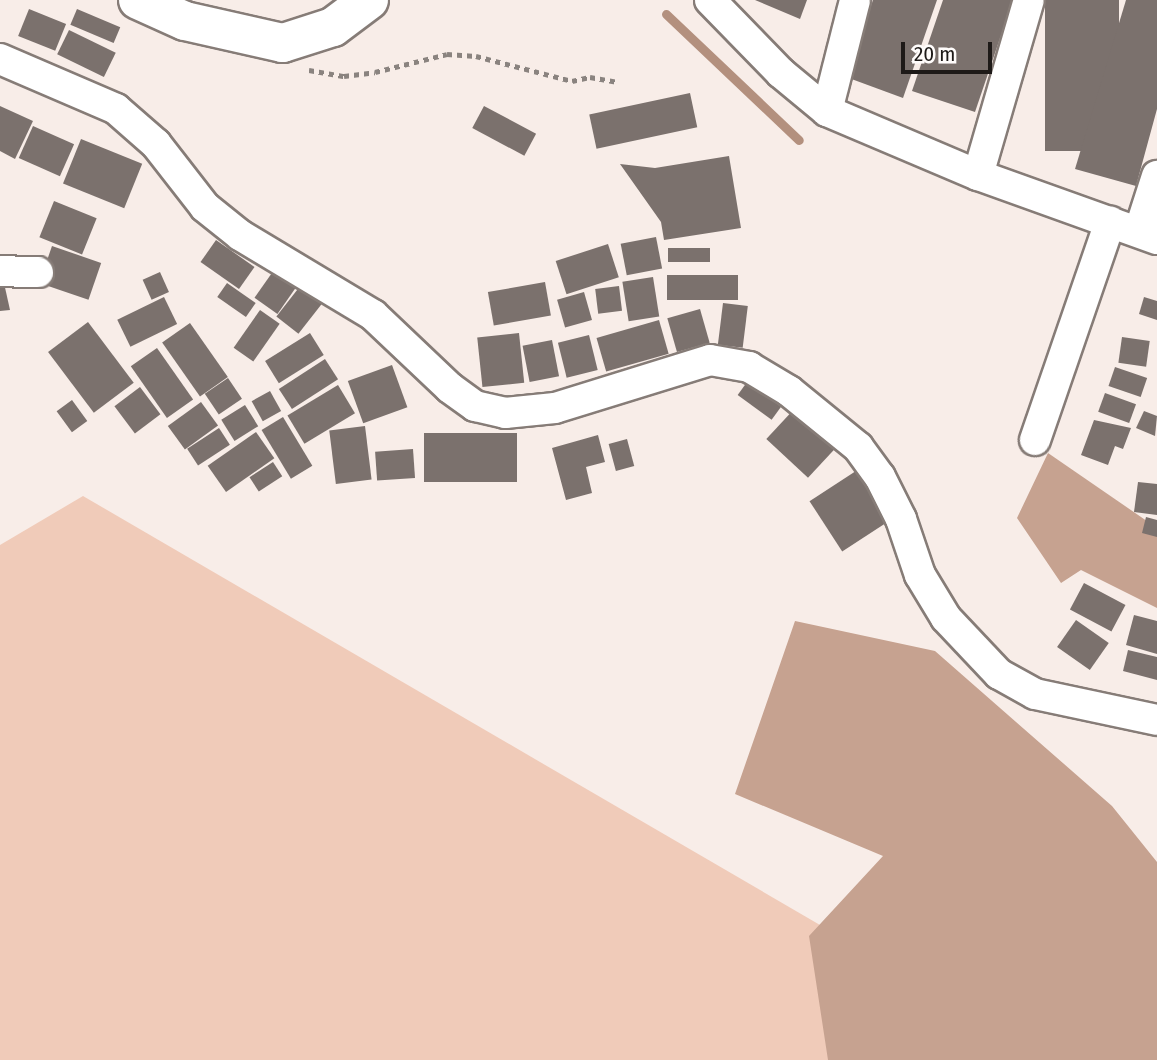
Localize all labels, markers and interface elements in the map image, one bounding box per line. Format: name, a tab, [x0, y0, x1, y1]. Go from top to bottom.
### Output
scale bar	[905, 28, 996, 72]
text: 20 m	[914, 41, 955, 67]

